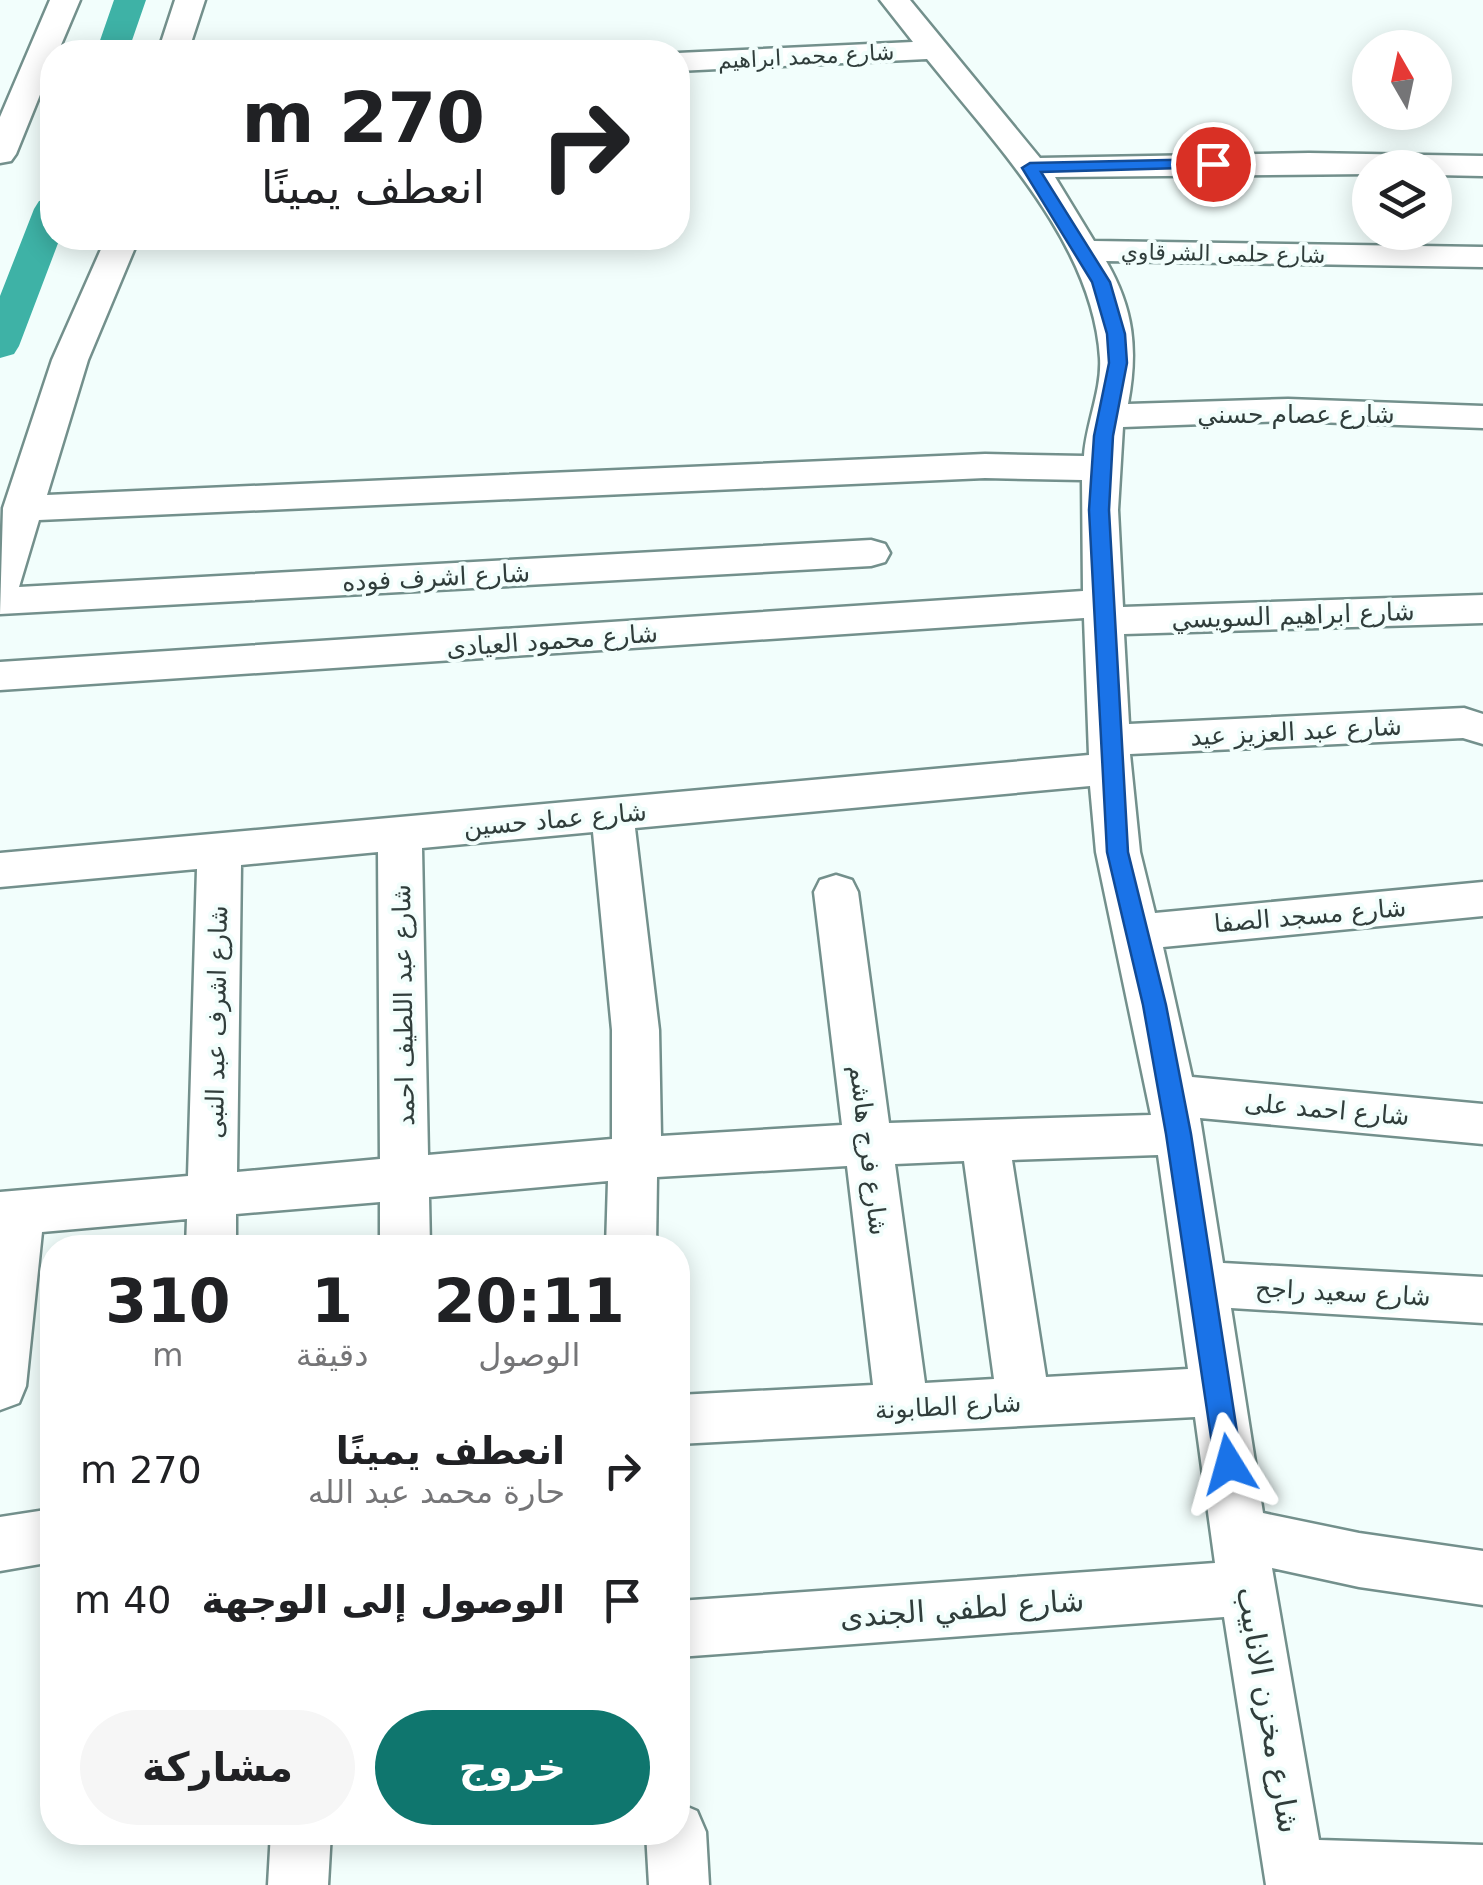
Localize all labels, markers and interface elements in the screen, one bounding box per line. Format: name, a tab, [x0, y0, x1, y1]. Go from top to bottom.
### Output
north arrow	[1352, 30, 1452, 130]
map controls	[1352, 30, 1452, 250]
street label: شارع محمد ابراهيم	[717, 39, 895, 75]
text: 270 m	[242, 77, 485, 159]
icon: right	[520, 80, 650, 210]
pin	[1171, 122, 1256, 207]
icon: arrive	[1186, 137, 1241, 192]
button: layers	[1352, 150, 1452, 250]
text: انعطف يمينًا	[261, 161, 485, 214]
street label: شارع حلمى الشرقاوي	[1121, 239, 1325, 268]
street label: شارع عصام حسني	[1197, 400, 1395, 429]
street label: شارع اشرف فوده	[341, 558, 531, 597]
street label: شارع ابراهيم السويسي	[1171, 597, 1415, 635]
street label: شارع محمود العيادى	[445, 619, 659, 662]
street label: شارع عبد العزيز عيد	[1190, 711, 1403, 752]
street label: شارع عماد حسين	[462, 797, 648, 842]
street label: شارع عبد اللطيف احمد	[387, 884, 420, 1126]
street label: شارع مسجد الصفا	[1213, 893, 1407, 938]
street label: شارع اشرف عبد النبى	[200, 905, 233, 1139]
street label: شارع فرج هاشم	[843, 1063, 893, 1237]
street label: شارع احمد على	[1243, 1088, 1411, 1131]
text: 310	[105, 1266, 231, 1336]
text: 1	[311, 1266, 353, 1336]
text: 20:11	[434, 1266, 625, 1336]
street label: شارع سعيد راجح	[1254, 1273, 1431, 1313]
text: m	[152, 1336, 184, 1374]
text: دقيقة	[296, 1336, 368, 1374]
text: الوصول	[478, 1336, 580, 1374]
street label: شارع الطابونة	[874, 1388, 1022, 1425]
position arrow	[1177, 1412, 1281, 1516]
text: انعطف يمينًا	[336, 1429, 565, 1473]
icon: right	[595, 1443, 650, 1498]
text: 270 m	[80, 1448, 202, 1492]
text: حارة محمد عبد الله	[308, 1473, 565, 1511]
icon: arrive	[595, 1573, 650, 1628]
text: 40 m	[74, 1578, 172, 1622]
text: الوصول إلى الوجهة	[202, 1578, 565, 1622]
street label: شارع لطفي الجندى	[839, 1583, 1085, 1635]
street label: شارع مخزن الانابيب	[1230, 1584, 1307, 1836]
button: مشاركة	[80, 1710, 355, 1825]
button: خروج	[375, 1710, 650, 1825]

